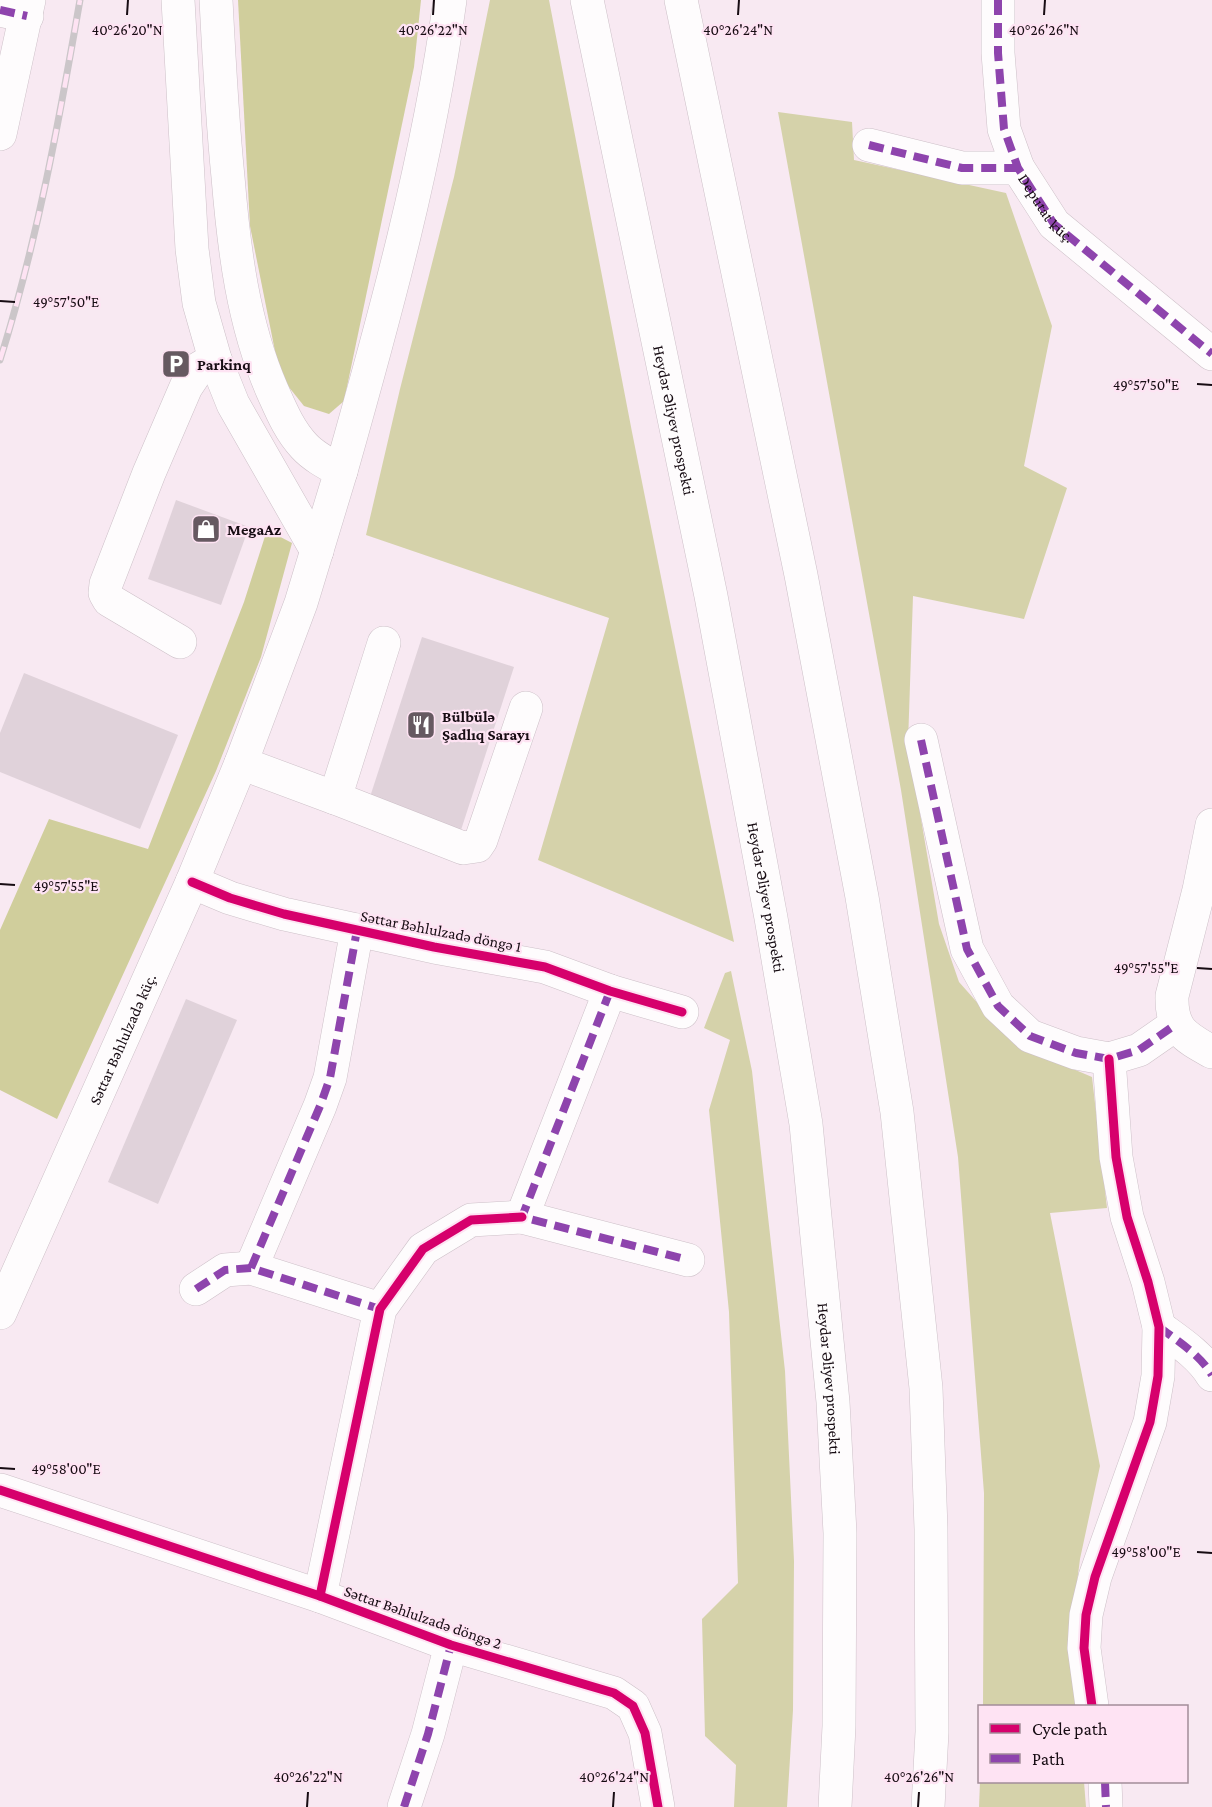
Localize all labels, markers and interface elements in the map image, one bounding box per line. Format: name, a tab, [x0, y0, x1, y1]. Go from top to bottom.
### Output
text: 40°26'20"N	[91, 22, 163, 38]
text: 40°26'22"N	[398, 22, 468, 38]
text: 40°26'24"N	[703, 22, 773, 38]
text: 40°26'26"N	[1009, 22, 1079, 38]
street label: Deputat küç.	[1015, 170, 1078, 246]
text: 49°57'50"E	[33, 294, 99, 310]
street label: Heydər Əliyev prospekti	[651, 344, 698, 496]
parking icon: Parkinq	[160, 348, 192, 380]
place label: Parkinq	[197, 356, 251, 373]
text: 49°57'50"E	[1113, 377, 1179, 393]
shop icon: MegaAz	[190, 513, 222, 545]
place label: MegaAz	[227, 521, 282, 538]
place label: Bülbülə Şadlıq Sarayı	[442, 708, 530, 743]
restaurant icon: Bülbülə Şadlıq Sarayı	[405, 709, 437, 741]
street label: Heydər Əliyev prospekti	[745, 820, 789, 974]
text: 49°57'55"E	[33, 878, 99, 894]
street label: Səttar Bəhlulzadə döngə 1	[359, 907, 523, 956]
text: 49°57'55"E	[1113, 960, 1179, 976]
street label: Səttar Bəhlulzadə küç.	[86, 971, 159, 1107]
street label: Heydər Əliyev prospekti	[815, 1302, 844, 1455]
text: 49°58'00"E	[31, 1461, 101, 1477]
text: 49°58'00"E	[1111, 1544, 1181, 1560]
street label: Səttar Bəhlulzadə döngə 2	[342, 1582, 504, 1653]
legend	[978, 1705, 1188, 1783]
text: Cycle path	[1032, 1719, 1108, 1739]
text: Path	[1032, 1749, 1065, 1769]
text: 40°26'22"N	[273, 1769, 343, 1785]
text: 40°26'24"N	[579, 1769, 649, 1785]
text: 40°26'26"N	[884, 1769, 954, 1785]

